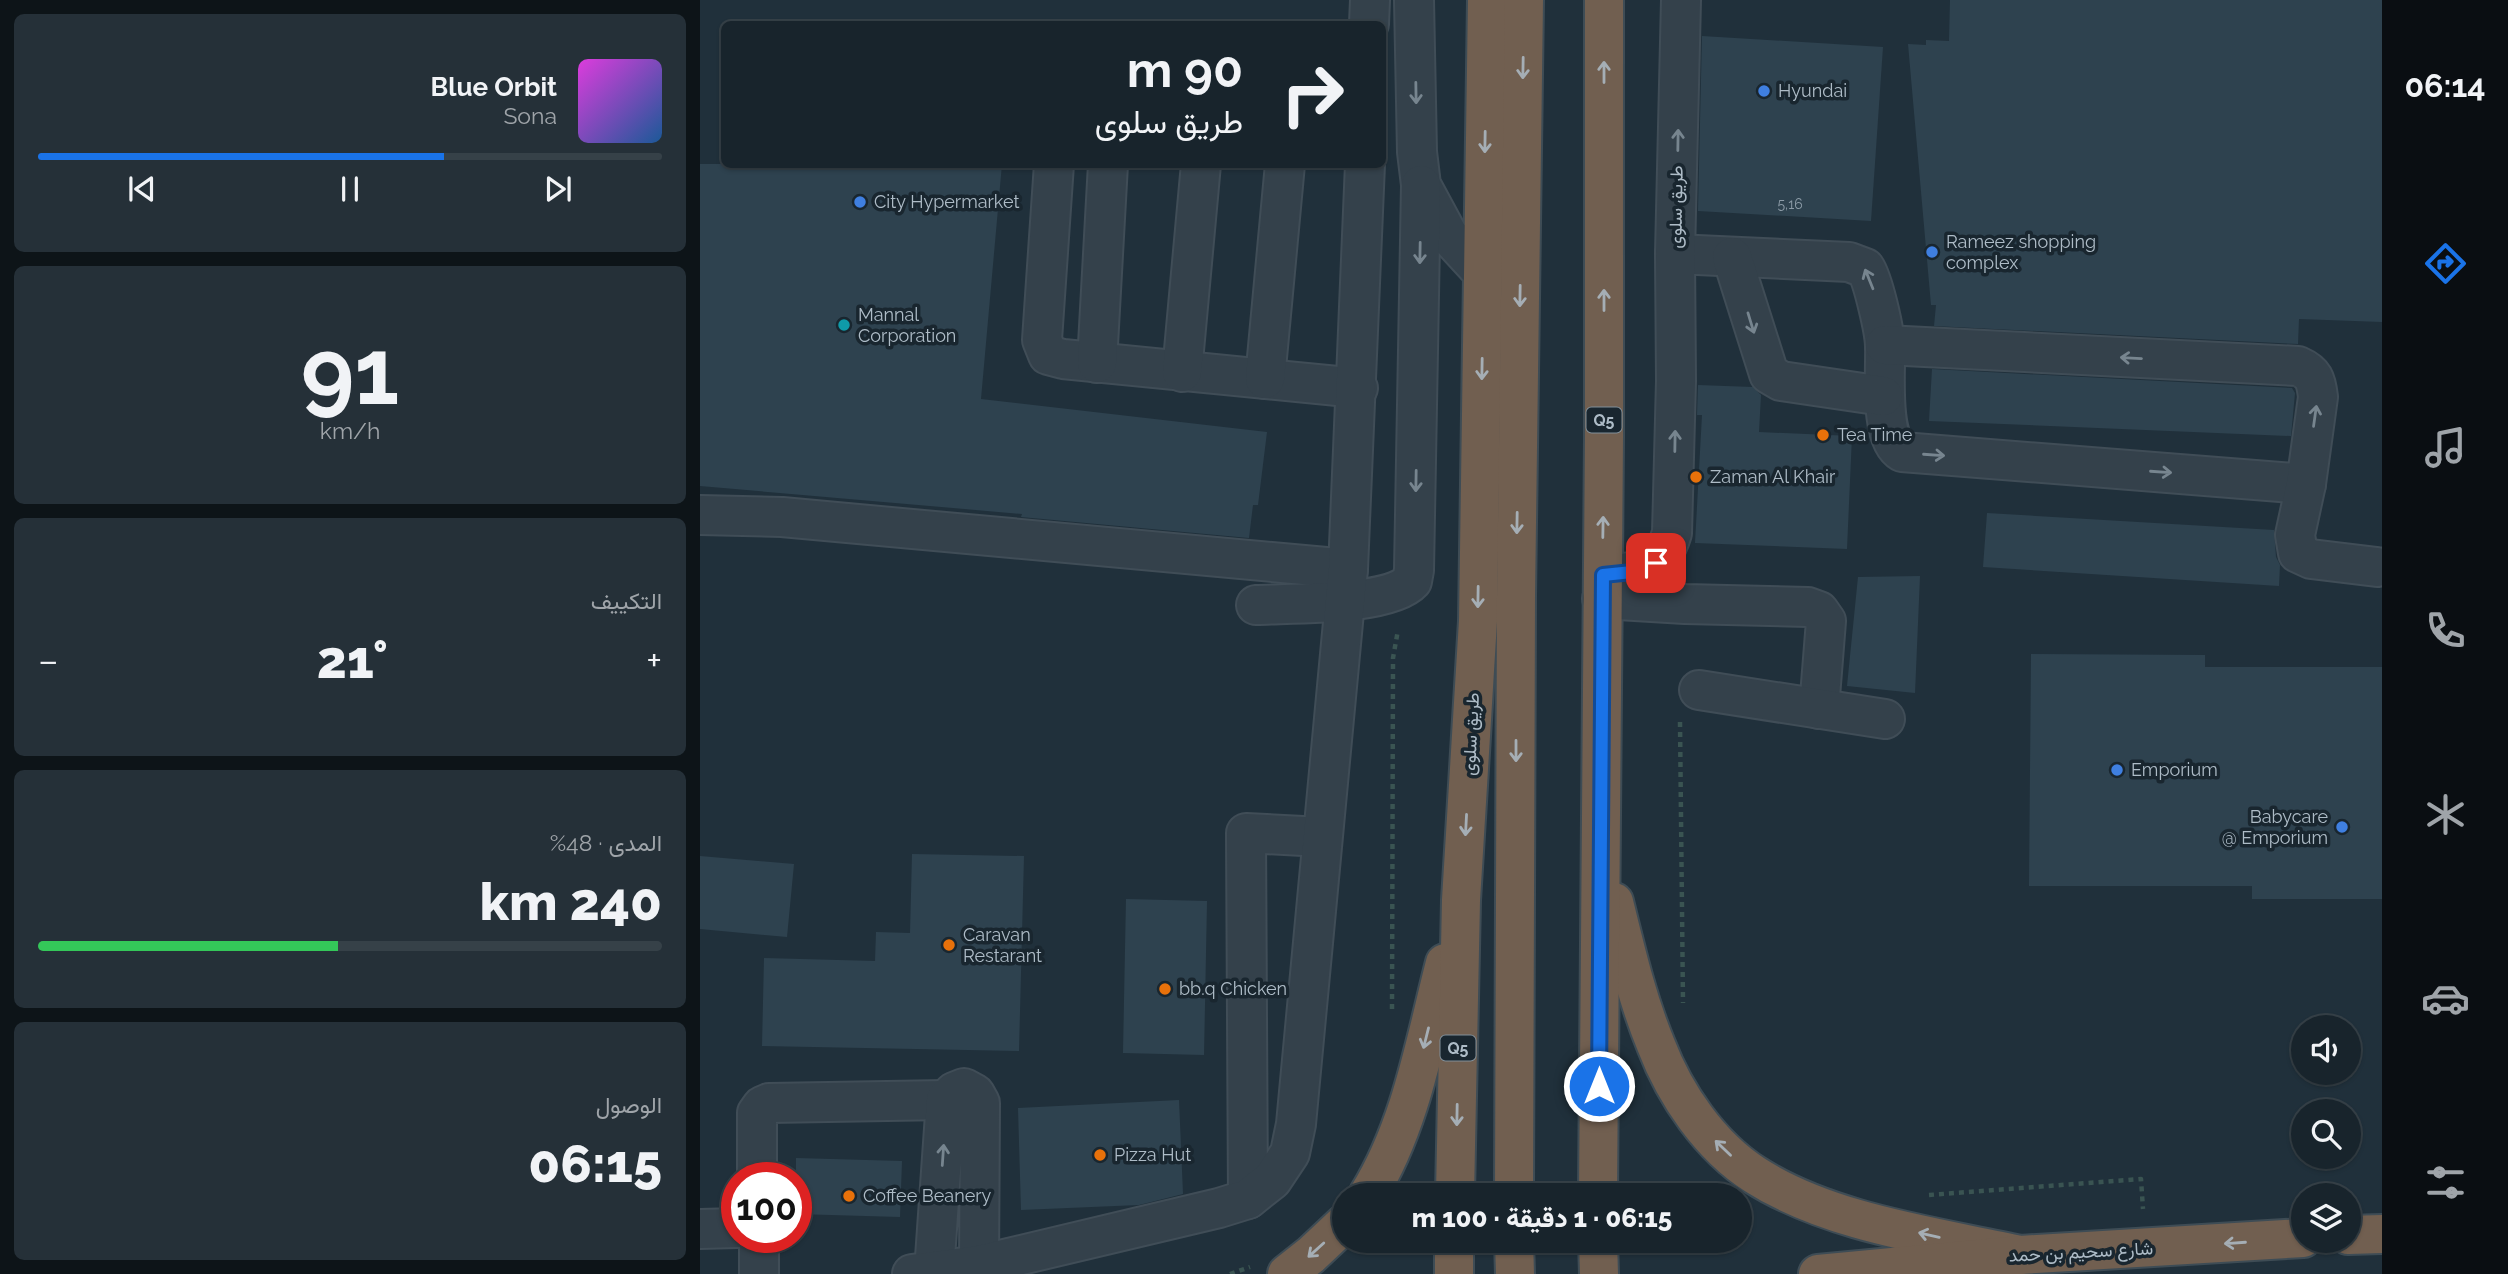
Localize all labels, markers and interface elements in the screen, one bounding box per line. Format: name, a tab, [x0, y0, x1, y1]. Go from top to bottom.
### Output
text: 90 m	[1127, 41, 1243, 98]
icon: right	[1267, 49, 1358, 140]
one-way arrow	[1516, 56, 1530, 79]
one-way arrow	[1597, 61, 1611, 84]
text: 06:14	[2404, 67, 2486, 104]
text: Blue Orbit	[431, 72, 557, 102]
place label: Hyundai	[1778, 80, 1847, 101]
one-way arrow	[1409, 81, 1423, 104]
marker: Hyundai	[1756, 83, 1772, 99]
text: Sona	[503, 102, 557, 129]
text: طريق سلوى	[1095, 103, 1243, 140]
one-way arrow	[1671, 129, 1685, 152]
one-way arrow	[1478, 130, 1492, 153]
street label: طريق سلوى	[1664, 165, 1688, 249]
icon: previous	[123, 170, 161, 208]
icon: pause	[331, 170, 369, 208]
icon: next	[539, 170, 577, 208]
place label: City Hypermarket	[874, 191, 1019, 212]
marker: City Hypermarket	[852, 194, 868, 210]
house number: 5,16	[1777, 196, 1803, 212]
place label: Rameez shopping complex	[1946, 231, 2096, 273]
icon: directions	[2421, 239, 2470, 288]
one-way arrow	[1413, 242, 1427, 265]
marker: Rameez shopping complex	[1924, 244, 1940, 260]
one-way arrow	[1861, 269, 1874, 290]
one-way arrow	[1513, 284, 1527, 307]
one-way arrow	[1597, 289, 1611, 312]
place label: Mannal Corporation	[858, 304, 956, 346]
one-way arrow	[1746, 311, 1759, 333]
marker: Mannal Corporation	[836, 317, 852, 333]
text: 91	[301, 318, 399, 425]
one-way arrow	[2119, 351, 2142, 364]
one-way arrow	[1475, 357, 1488, 380]
one-way arrow	[2309, 405, 2322, 428]
road number: Q5	[1586, 408, 1622, 432]
text: km/h	[320, 417, 380, 444]
icon: music	[2421, 423, 2470, 472]
place label: Tea Time	[1837, 424, 1913, 445]
marker: Tea Time	[1815, 427, 1831, 443]
one-way arrow	[1668, 430, 1682, 453]
one-way arrow	[1922, 449, 1945, 462]
place label: Zaman Al Khair	[1710, 466, 1836, 487]
one-way arrow	[2149, 466, 2172, 479]
one-way arrow	[1409, 469, 1422, 492]
marker: Zaman Al Khair	[1688, 469, 1704, 485]
one-way arrow	[1510, 511, 1524, 534]
one-way arrow	[1596, 516, 1610, 539]
pin	[1626, 533, 1686, 593]
icon: arrive	[1637, 544, 1675, 582]
one-way arrow	[1472, 585, 1485, 608]
text: التكييف	[591, 587, 662, 614]
icon: phone	[2421, 606, 2470, 655]
text: 21°	[317, 629, 388, 690]
text: −	[38, 638, 58, 683]
text: +	[646, 638, 662, 683]
street label: طريق سلوى	[1458, 692, 1484, 776]
one-way arrow	[1509, 739, 1523, 762]
place label: Emporium	[2131, 759, 2218, 780]
marker: Emporium	[2109, 762, 2125, 778]
icon: climate	[2421, 790, 2470, 839]
place label: Babycare @ Emporium	[2222, 806, 2328, 848]
one-way arrow	[1459, 813, 1472, 836]
marker: Babycare @ Emporium	[2334, 819, 2350, 835]
text: المدى · 48%	[550, 829, 662, 856]
text: 240 km	[480, 871, 662, 932]
place label: Caravan Restarant	[963, 924, 1042, 966]
marker: Caravan Restarant	[941, 937, 957, 953]
icon: car	[2421, 974, 2470, 1023]
place label: bb.q Chicken	[1179, 978, 1287, 999]
marker: bb.q Chicken	[1157, 981, 1173, 997]
map controls	[2291, 1015, 2361, 1253]
button: sound	[2291, 1015, 2361, 1085]
one-way arrow	[1419, 1026, 1432, 1048]
road number: Q5	[1440, 1036, 1476, 1060]
position arrow	[1562, 1049, 1636, 1123]
text: الوصول	[596, 1091, 662, 1118]
button: search	[2291, 1099, 2361, 1169]
one-way arrow	[1450, 1104, 1464, 1127]
text: 06:15	[528, 1133, 662, 1194]
one-way arrow	[1715, 1139, 1732, 1156]
one-way arrow	[936, 1144, 949, 1167]
place label: Pizza Hut	[1114, 1144, 1191, 1165]
marker: Pizza Hut	[1092, 1147, 1108, 1163]
icon: filters	[2421, 1158, 2470, 1207]
speed limit sign: 100	[721, 1162, 812, 1253]
button: layers	[2291, 1183, 2361, 1253]
place label: Coffee Beanery	[863, 1185, 992, 1206]
marker: Coffee Beanery	[841, 1188, 857, 1204]
text: 06:15 · 1 دقيقة · 100 m	[1412, 1203, 1672, 1233]
one-way arrow	[1918, 1228, 1941, 1241]
one-way arrow	[2224, 1236, 2247, 1249]
street label: شارع سحيم بن حمد	[2008, 1237, 2154, 1268]
one-way arrow	[1308, 1242, 1326, 1258]

